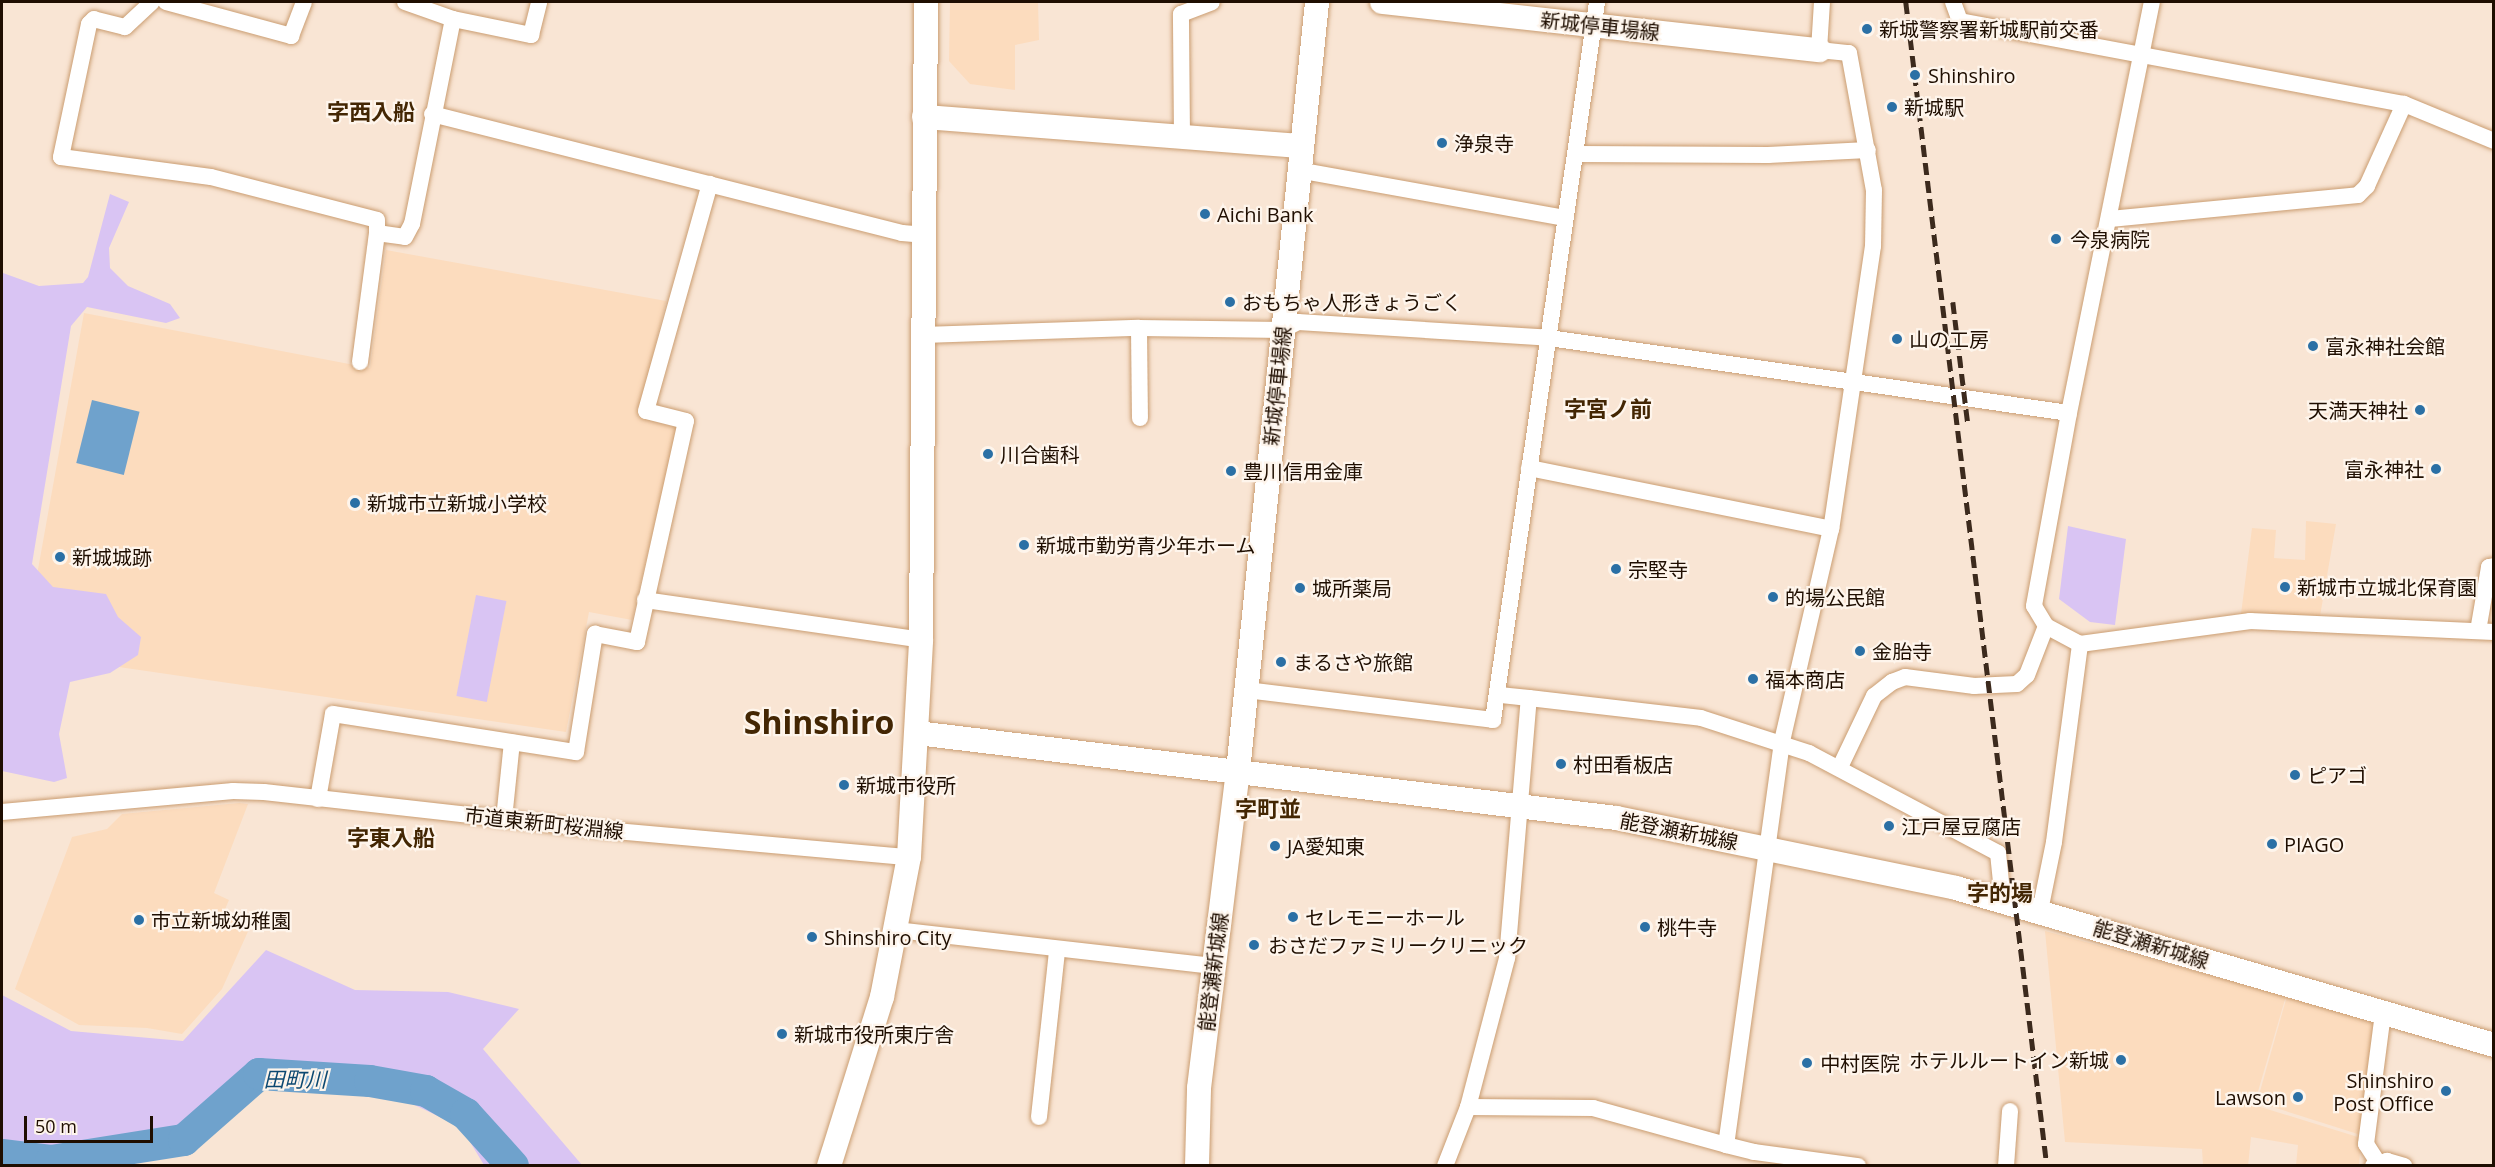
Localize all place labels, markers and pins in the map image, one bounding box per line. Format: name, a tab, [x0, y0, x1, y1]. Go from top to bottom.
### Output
place label: 新城警察署新城駅前交番	[1879, 17, 2099, 41]
marker: 新城警察署新城駅前交番	[1860, 22, 1874, 36]
place label: Shinshiro	[1928, 63, 2016, 87]
marker: Shinshiro	[1906, 66, 1924, 84]
place label: 新城駅	[1904, 95, 1964, 119]
marker: 新城駅	[1885, 100, 1899, 114]
place label: 浄泉寺	[1454, 131, 1514, 155]
marker: 浄泉寺	[1435, 136, 1449, 150]
place label: Aichi Bank	[1217, 202, 1314, 226]
marker: Aichi Bank	[1198, 207, 1212, 221]
place label: 今泉病院	[2070, 227, 2150, 251]
marker: 今泉病院	[2047, 230, 2065, 248]
place label: おもちゃ人形きょうごく	[1242, 290, 1462, 314]
marker: おもちゃ人形きょうごく	[1223, 295, 1237, 309]
place label: 山の工房	[1909, 327, 1989, 351]
marker: 山の工房	[1890, 332, 1904, 346]
place label: 富永神社会館	[2325, 334, 2445, 358]
marker: 富永神社会館	[2306, 339, 2320, 353]
place label: 天満天神社	[2308, 398, 2408, 422]
marker: 天満天神社	[2413, 403, 2427, 417]
place label: 川合歯科	[1000, 442, 1080, 466]
marker: 川合歯科	[981, 447, 995, 461]
place label: 富永神社	[2344, 457, 2424, 481]
place label: 豊川信用金庫	[1243, 459, 1363, 483]
marker: 富永神社	[2429, 462, 2443, 476]
marker: 豊川信用金庫	[1224, 464, 1238, 478]
place label: 新城市立新城小学校	[367, 491, 547, 515]
marker: 新城市立新城小学校	[348, 496, 362, 510]
place label: 新城市勤労青少年ホーム	[1036, 533, 1256, 557]
marker: 新城市勤労青少年ホーム	[1017, 538, 1031, 552]
place label: 新城城跡	[72, 545, 152, 569]
marker: 新城城跡	[53, 550, 67, 564]
place label: 宗堅寺	[1628, 557, 1688, 581]
marker: 宗堅寺	[1609, 562, 1623, 576]
place label: 新城市立城北保育園	[2297, 575, 2477, 599]
place label: 城所薬局	[1312, 576, 1392, 600]
marker: 新城市立城北保育園	[2278, 580, 2292, 594]
marker: 城所薬局	[1293, 581, 1307, 595]
place label: 的場公民館	[1785, 585, 1885, 609]
marker: 的場公民館	[1766, 590, 1780, 604]
place label: 金胎寺	[1872, 639, 1932, 663]
marker: 金胎寺	[1853, 644, 1867, 658]
place label: まるさや旅館	[1293, 650, 1413, 674]
marker: まるさや旅館	[1274, 655, 1288, 669]
place label: 福本商店	[1765, 667, 1845, 691]
marker: 福本商店	[1746, 672, 1760, 686]
place label: 村田看板店	[1573, 752, 1673, 776]
marker: 村田看板店	[1554, 757, 1568, 771]
place label: ピアゴ	[2307, 763, 2367, 787]
marker: ピアゴ	[2288, 768, 2302, 782]
place label: 新城市役所	[856, 773, 956, 797]
marker: 新城市役所	[837, 778, 851, 792]
place label: 江戸屋豆腐店	[1901, 814, 2021, 838]
marker: 江戸屋豆腐店	[1882, 819, 1896, 833]
place label: PIAGO	[2284, 832, 2344, 856]
place label: JA愛知東	[1287, 834, 1365, 858]
marker: PIAGO	[2265, 837, 2279, 851]
marker: JA愛知東	[1268, 839, 1282, 853]
place label: セレモニーホール	[1305, 905, 1465, 929]
place label: 市立新城幼稚園	[151, 908, 291, 932]
marker: セレモニーホール	[1286, 910, 1300, 924]
marker: 市立新城幼稚園	[132, 913, 146, 927]
place label: 桃牛寺	[1657, 915, 1717, 939]
marker: 桃牛寺	[1638, 920, 1652, 934]
place label: Shinshiro City	[824, 925, 952, 949]
marker: Shinshiro City	[805, 930, 819, 944]
place label: おさだファミリークリニック	[1268, 933, 1528, 957]
marker: おさだファミリークリニック	[1245, 936, 1263, 954]
place label: 新城市役所東庁舎	[794, 1022, 954, 1046]
marker: 新城市役所東庁舎	[775, 1027, 789, 1041]
place label: ホテルルートイン新城	[1909, 1048, 2109, 1072]
place label: 中村医院	[1820, 1051, 1900, 1075]
marker: ホテルルートイン新城	[2114, 1053, 2128, 1067]
marker: 中村医院	[1798, 1054, 1816, 1072]
place label: Shinshiro Post Office	[2333, 1068, 2434, 1115]
marker: Shinshiro Post Office	[2439, 1084, 2453, 1098]
place label: Lawson	[2215, 1085, 2286, 1109]
marker: Lawson	[2291, 1090, 2305, 1104]

